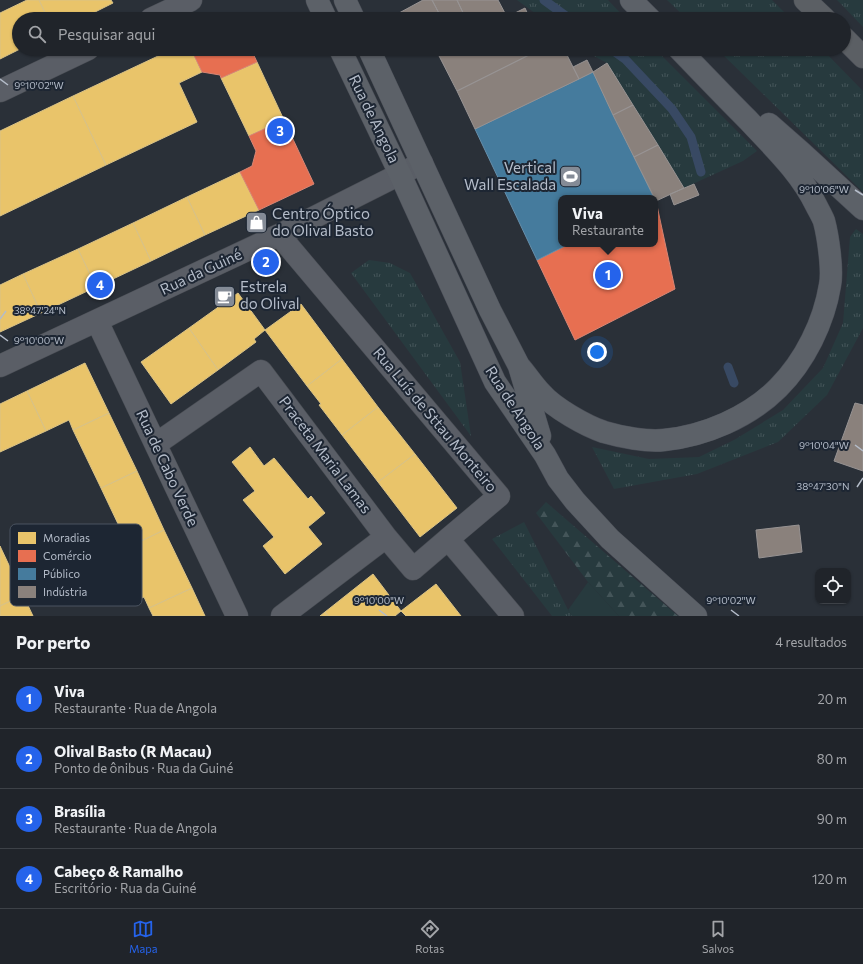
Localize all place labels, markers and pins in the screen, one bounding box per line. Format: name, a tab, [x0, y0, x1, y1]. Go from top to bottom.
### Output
pin: 3	[267, 116, 293, 146]
place label: Vertical Wall Escalada	[464, 158, 556, 193]
sports icon: Vertical Wall Escalada	[558, 164, 584, 190]
place label: Centro Óptico do Olival Basto	[272, 203, 374, 239]
shop icon: Centro Óptico do Olival Basto	[243, 210, 269, 236]
pin: 2	[253, 247, 279, 277]
pin: 1	[595, 260, 621, 290]
pin: 4	[87, 270, 113, 300]
place label: Estrela do Olival	[240, 277, 300, 312]
cafe icon: Estrela do Olival	[212, 283, 238, 309]

